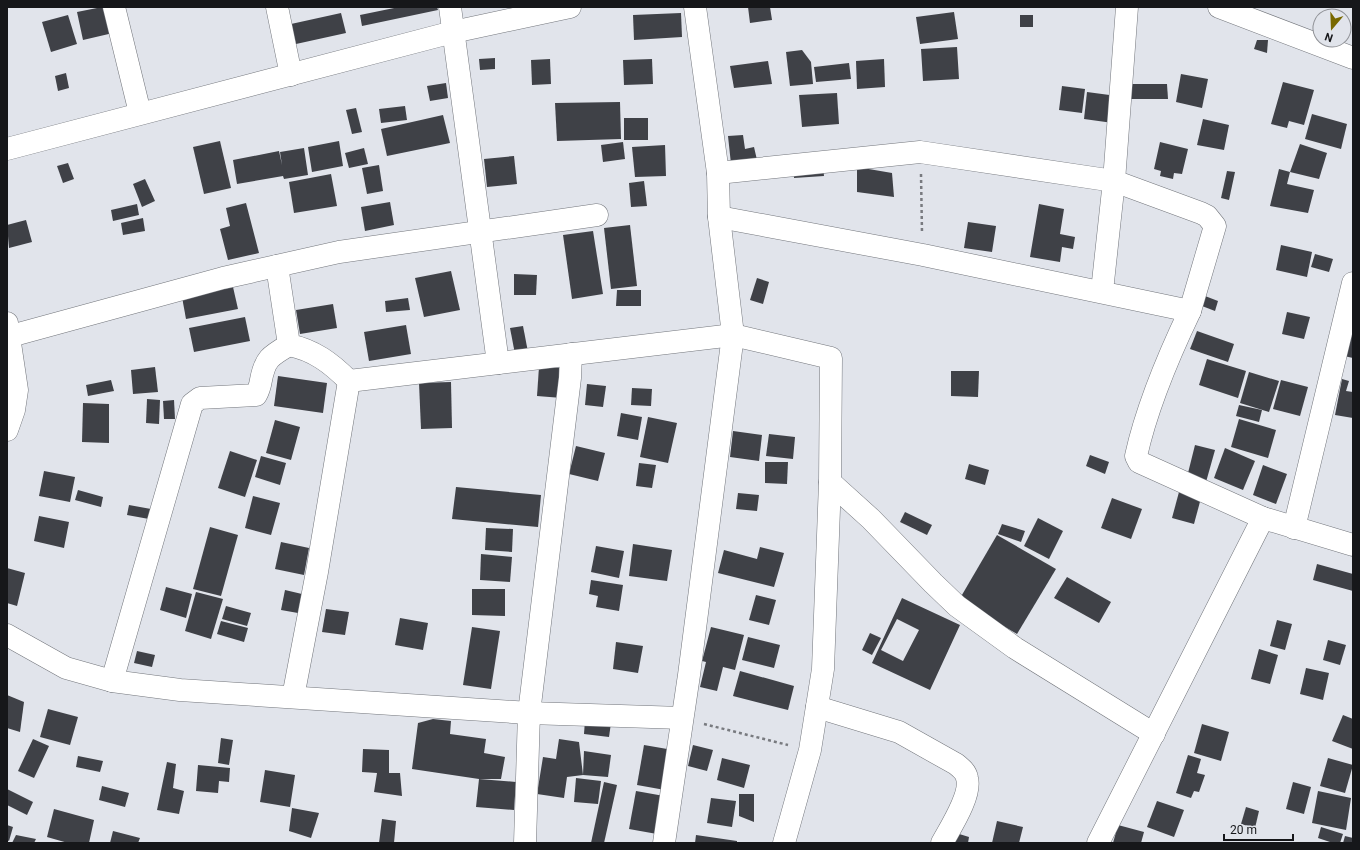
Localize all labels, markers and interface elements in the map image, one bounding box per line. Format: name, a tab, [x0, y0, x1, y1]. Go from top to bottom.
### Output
north arrow	[1312, 8, 1352, 48]
text: N	[1323, 29, 1335, 44]
scale bar	[1224, 816, 1293, 842]
text: 20 m	[1230, 823, 1257, 837]

